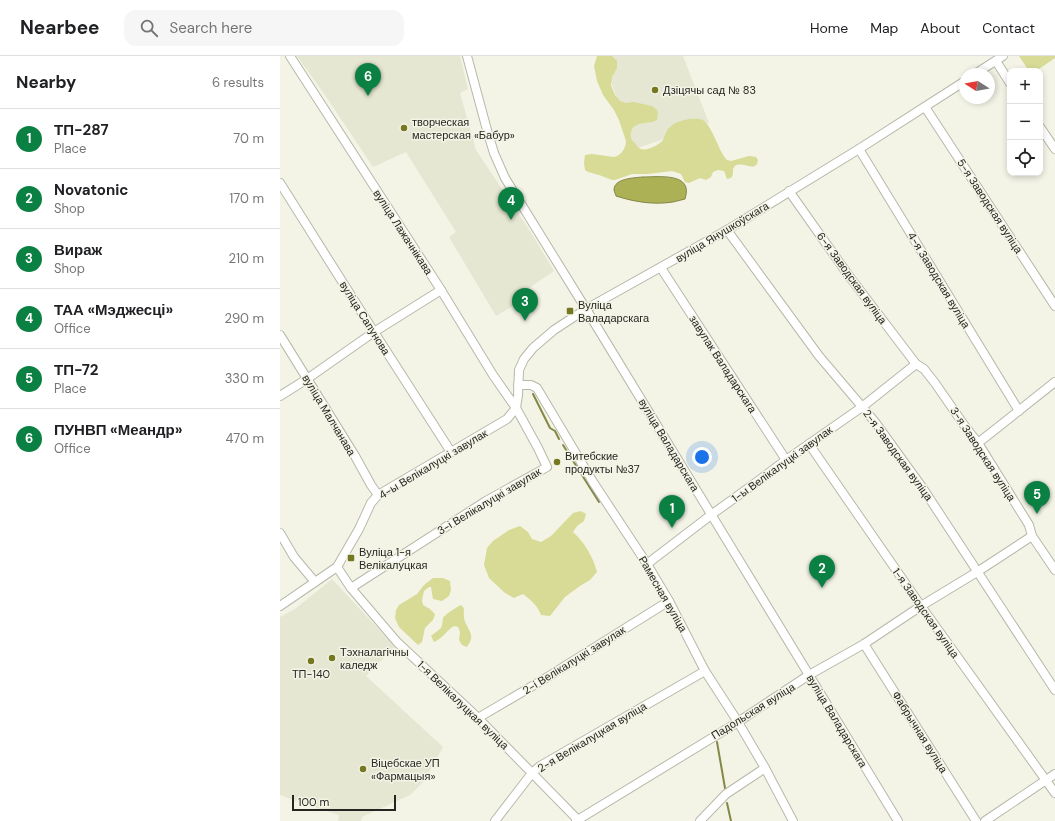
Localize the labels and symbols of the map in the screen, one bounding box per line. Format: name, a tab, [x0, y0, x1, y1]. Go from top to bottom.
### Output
pin: 6	[355, 63, 381, 96]
north arrow	[959, 68, 995, 104]
place label: Дзіцячы сад № 83	[663, 83, 756, 97]
marker: Дзіцячы сад № 83	[650, 85, 660, 95]
place label: творческая мастерская «Бабур»	[412, 115, 515, 142]
marker: творческая мастерская «Бабур»	[399, 123, 409, 133]
street label: 5-я Заводская вуліца	[954, 156, 1026, 257]
street label: вуліца Лажачнікава	[370, 187, 436, 278]
pin: 4	[498, 187, 524, 220]
street label: вуліца Янушкоўскага	[673, 198, 772, 265]
street label: 6-я Заводская вуліца	[814, 229, 891, 327]
street label: 4-я Заводская вуліца	[905, 229, 974, 331]
street label: вуліца Сапунова	[337, 278, 394, 358]
pin: 3	[512, 288, 538, 321]
place label: Вуліца Валадарскага	[578, 298, 650, 325]
marker: Вуліца Валадарскага	[565, 306, 575, 316]
street label: завулак Валадарскага	[686, 313, 760, 416]
street label: вуліца Малчанава	[299, 372, 359, 459]
street label: вуліца Валадарскага	[636, 396, 703, 495]
street label: 3-я Заводская вуліца	[947, 404, 1019, 505]
street label: 2-я Заводская вуліца	[860, 407, 936, 504]
street label: 1-ы Велікалуцкі завулак	[729, 423, 835, 505]
street label: 4-ы Велікалуцкі завулак	[376, 426, 490, 502]
your location	[692, 447, 712, 467]
place label: Витебские продукты №37	[565, 449, 640, 476]
marker: Витебские продукты №37	[552, 457, 562, 467]
street label: 3-і Велікалуцкі завулак	[435, 464, 544, 538]
pin: 5	[1024, 481, 1050, 514]
pin: 1	[659, 495, 685, 528]
place label: Вуліца 1-я Велікалуцкая	[359, 545, 428, 572]
marker: Вуліца 1-я Велікалуцкая	[346, 553, 356, 563]
street label: Рамесная вуліца	[636, 553, 691, 635]
pin: 2	[809, 555, 835, 588]
street label: 1-я Заводская вуліца	[890, 565, 963, 661]
street label: 2-і Велікалуцкі завулак	[520, 623, 628, 697]
place label: Тэхналагічны каледж	[340, 645, 409, 672]
marker: Тэхналагічны каледж	[327, 653, 337, 663]
marker: ТП-140	[306, 656, 316, 666]
street label: 1-я Велікалуцкая вуліца	[414, 658, 512, 753]
place label: ТП-140	[292, 667, 330, 681]
street label: вуліца Валадарскага	[804, 672, 871, 771]
street label: Падольская вуліца	[709, 679, 798, 742]
street label: Фабрычная вуліца	[889, 689, 951, 776]
street label: 2-я Велікалуцкая вуліца	[535, 698, 650, 775]
place label: Віцебскае УП «Фармацыя»	[371, 756, 440, 783]
marker: Віцебскае УП «Фармацыя»	[358, 764, 368, 774]
scale bar	[292, 793, 396, 812]

